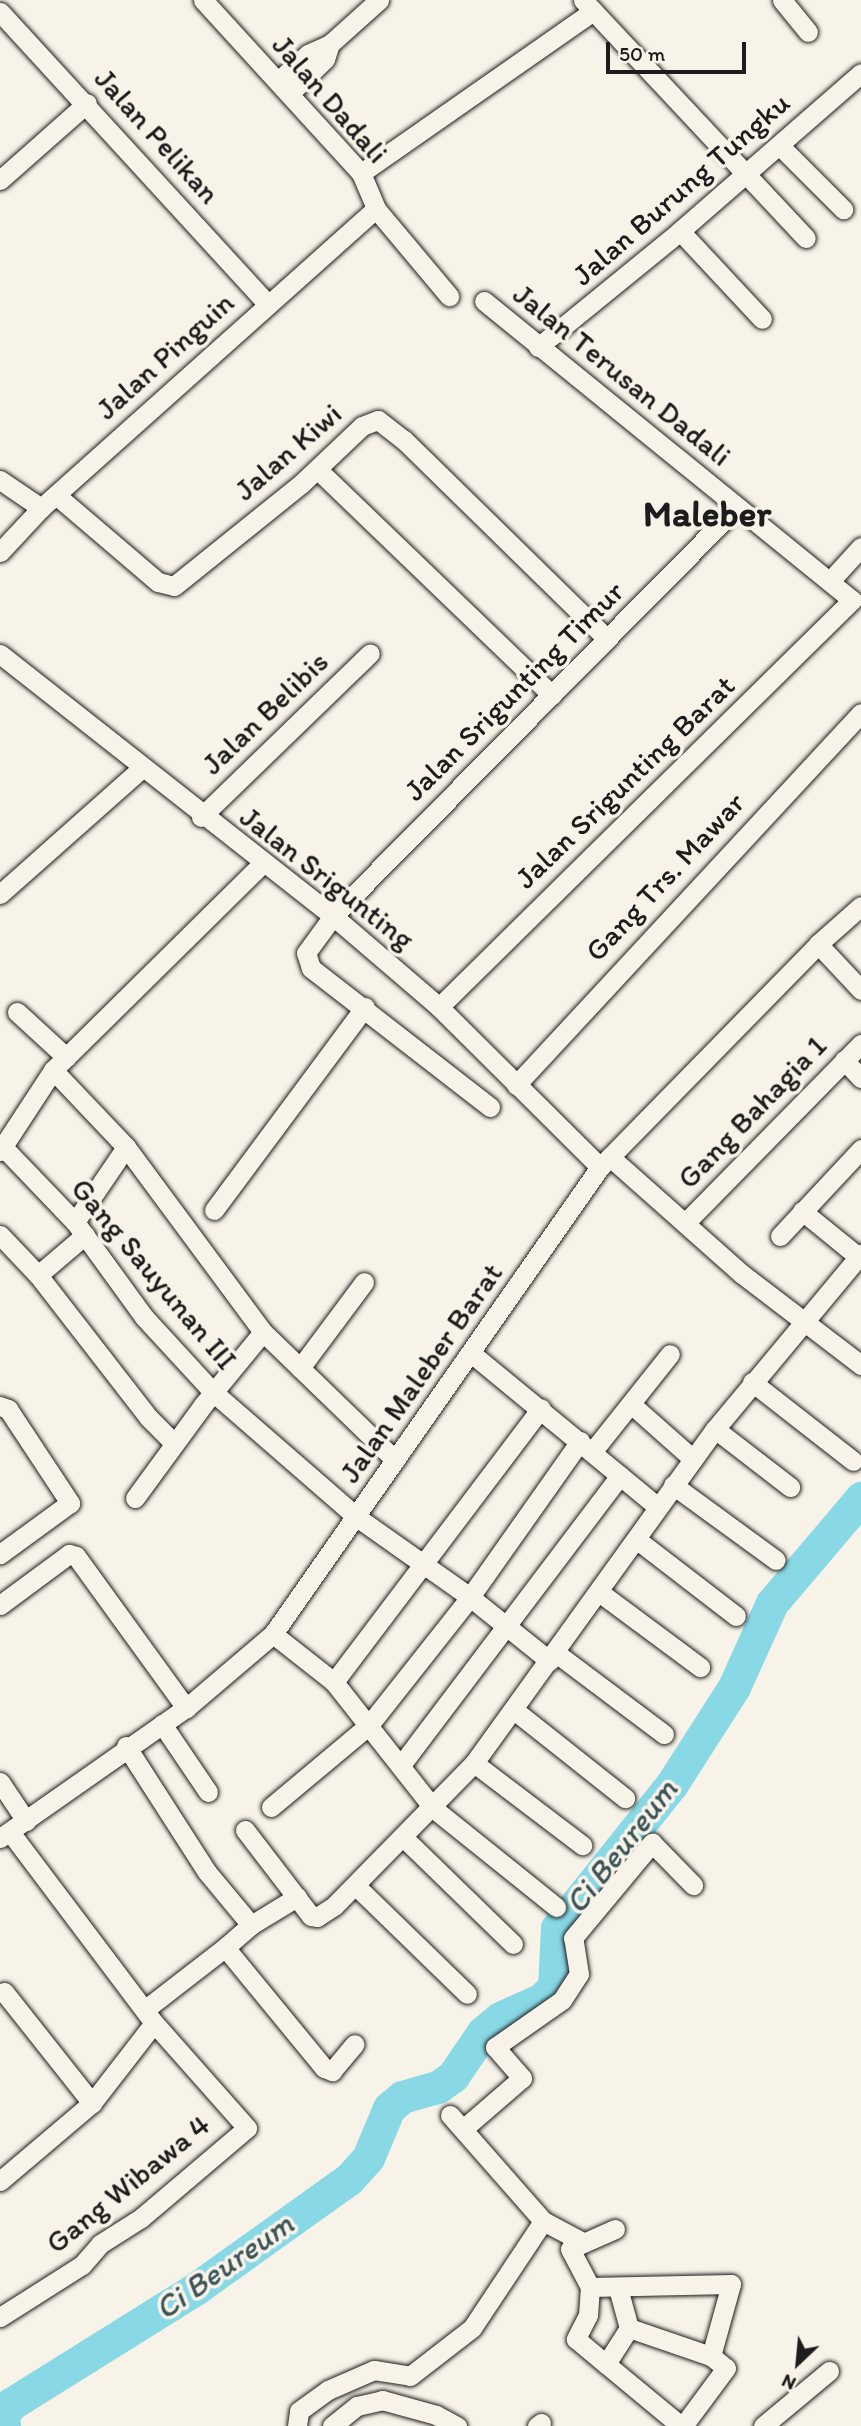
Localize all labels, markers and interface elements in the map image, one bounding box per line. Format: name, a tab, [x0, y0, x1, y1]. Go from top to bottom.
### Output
street label: Jalan Dadali	[264, 27, 396, 171]
scale bar	[609, 28, 749, 72]
text: 50 m	[619, 41, 665, 66]
street label: Jalan Pelikan	[87, 61, 227, 211]
street label: Jalan Burung Tungku	[566, 86, 796, 292]
street label: Jalan Terusan Dadali	[507, 277, 737, 473]
street label: Jalan Pinguin	[88, 285, 242, 427]
street label: Jalan Kiwi	[227, 396, 349, 508]
district label: Maleber	[643, 491, 771, 535]
street label: Jalan Srigunting Timur	[397, 574, 631, 808]
street label: Jalan Belibis	[194, 644, 336, 782]
street label: Jalan Srigunting Barat	[508, 668, 742, 896]
street label: Gang Trs. Mawar	[579, 786, 751, 968]
street label: Jalan Srigunting	[233, 799, 421, 957]
street label: Gang Bahagia 1	[669, 1027, 835, 1197]
street label: Gang Sauyunan III	[63, 1170, 245, 1378]
street label: Jalan Maleber Barat	[332, 1257, 510, 1489]
water label: Ci Beureum	[556, 1771, 686, 1921]
street label: Gang Wibawa 4	[39, 2107, 217, 2261]
water label: Ci Beureum	[147, 2204, 301, 2328]
north arrow	[763, 2328, 833, 2398]
text: N	[778, 2369, 799, 2395]

